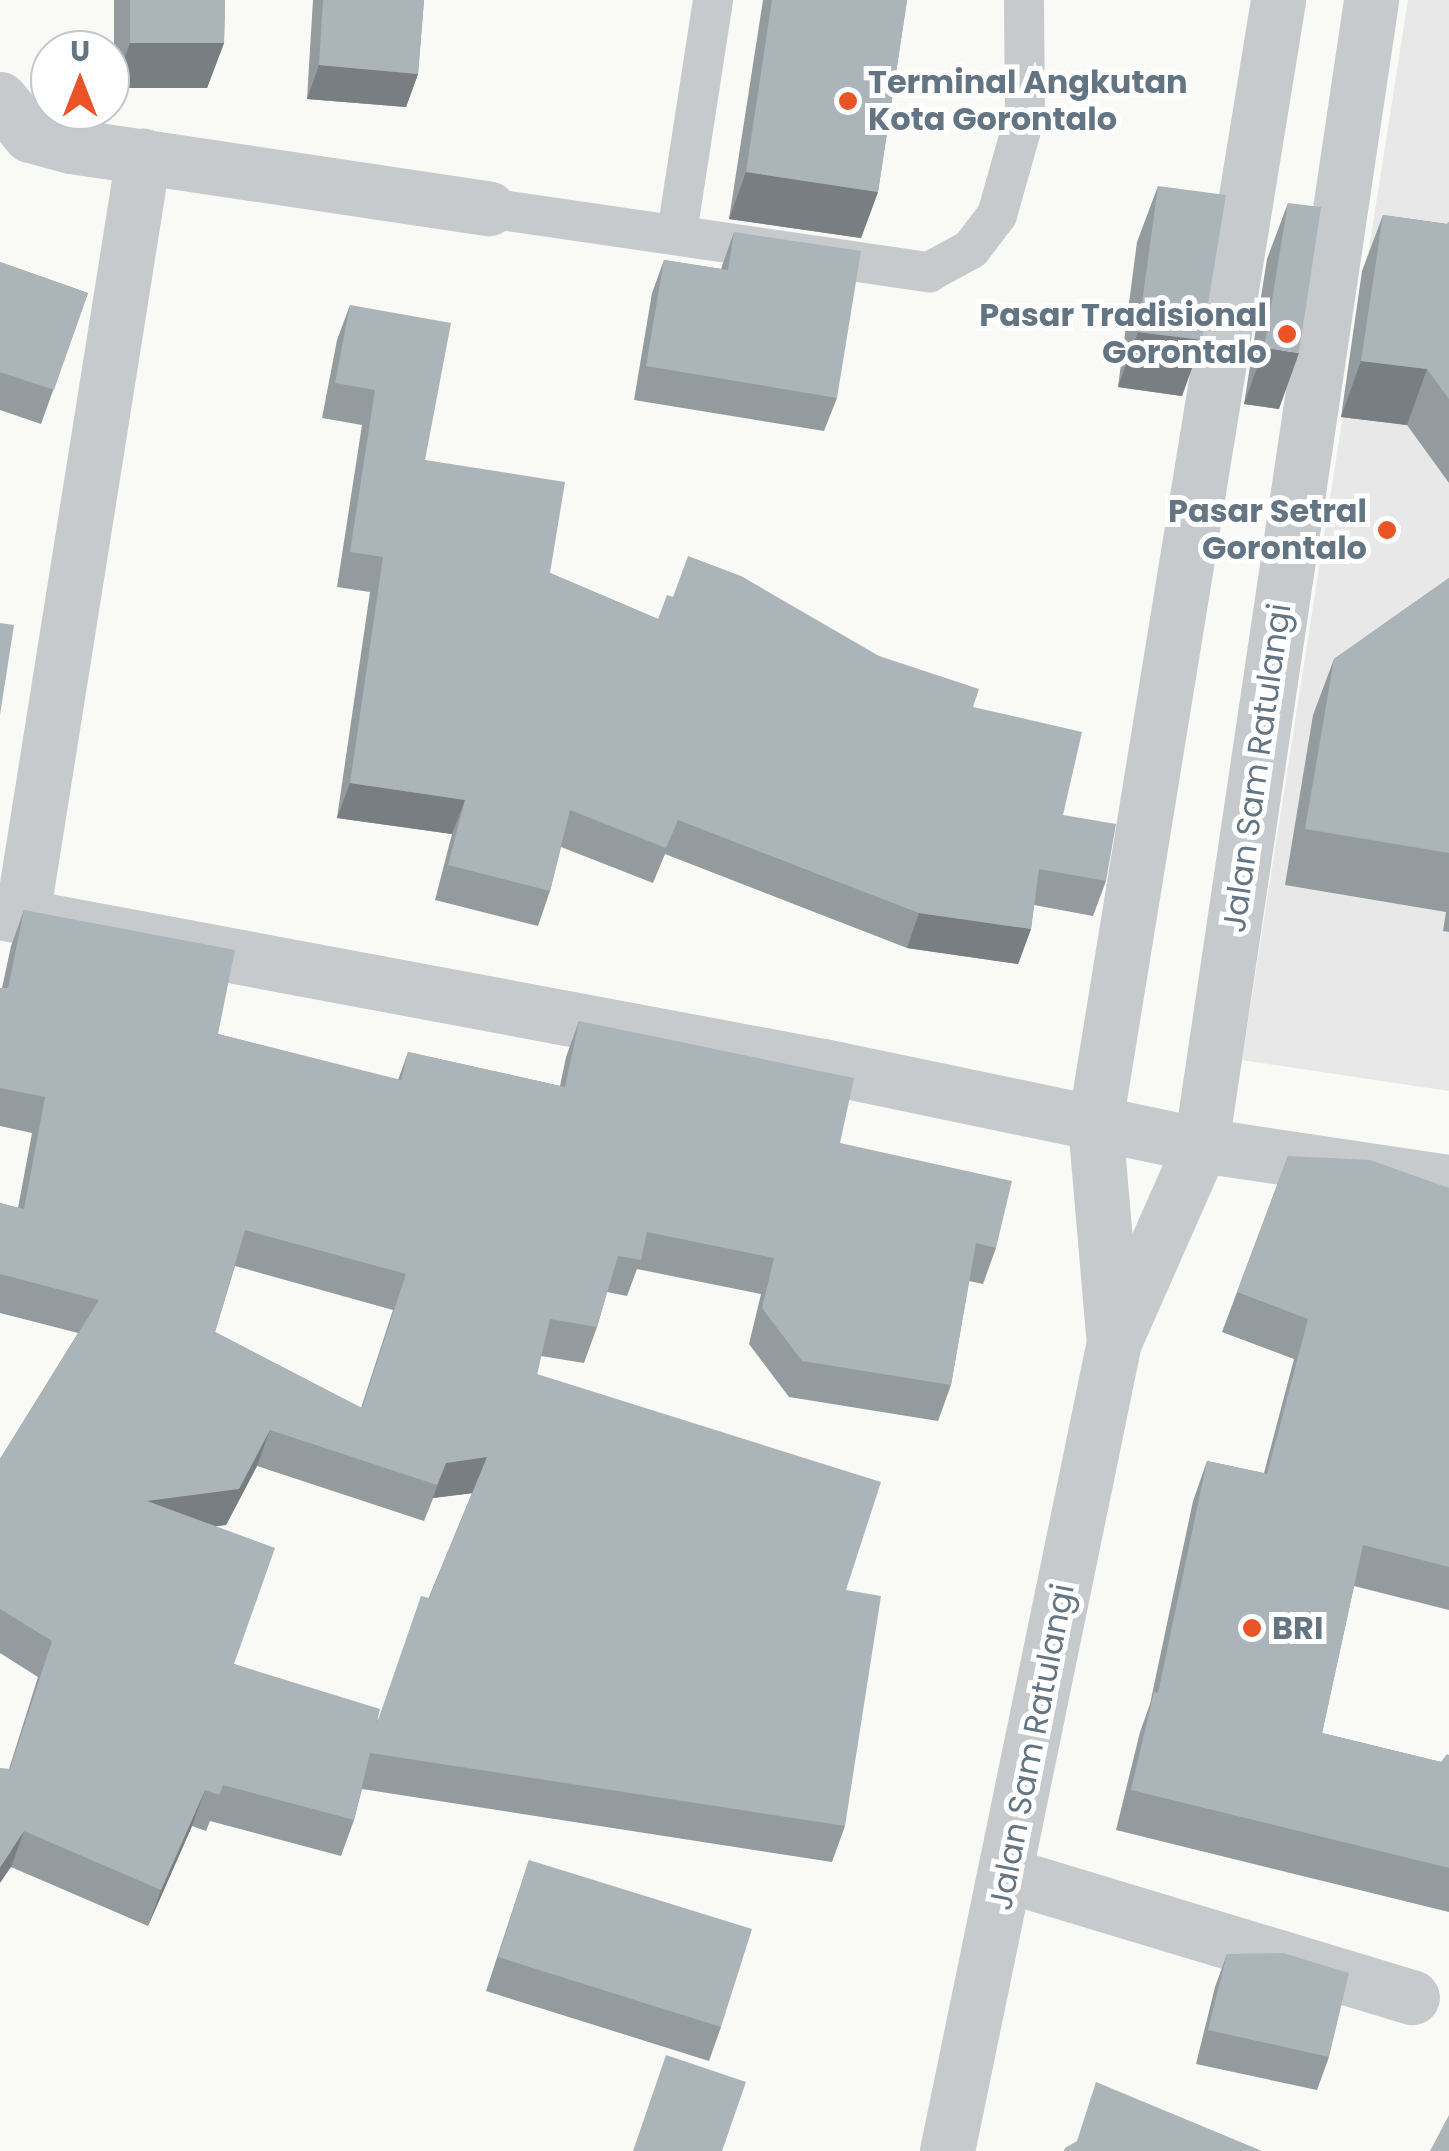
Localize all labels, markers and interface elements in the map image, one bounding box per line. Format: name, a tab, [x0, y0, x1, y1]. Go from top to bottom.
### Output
north arrow	[30, 30, 130, 130]
text: U	[70, 32, 90, 71]
place label: Terminal Angkutan Kota Gorontalo	[868, 64, 1188, 139]
marker: Terminal Angkutan Kota Gorontalo	[837, 90, 859, 112]
place label: Pasar Tradisional Gorontalo	[979, 297, 1267, 372]
marker: Pasar Tradisional Gorontalo	[1276, 323, 1298, 345]
place label: Pasar Setral Gorontalo	[1168, 493, 1367, 568]
marker: Pasar Setral Gorontalo	[1376, 519, 1398, 541]
street label: Jalan Sam Ratulangi	[1215, 601, 1299, 935]
street label: Jalan Sam Ratulangi	[982, 1581, 1082, 1913]
place label: BRI	[1272, 1609, 1323, 1647]
marker: BRI	[1241, 1617, 1263, 1639]

